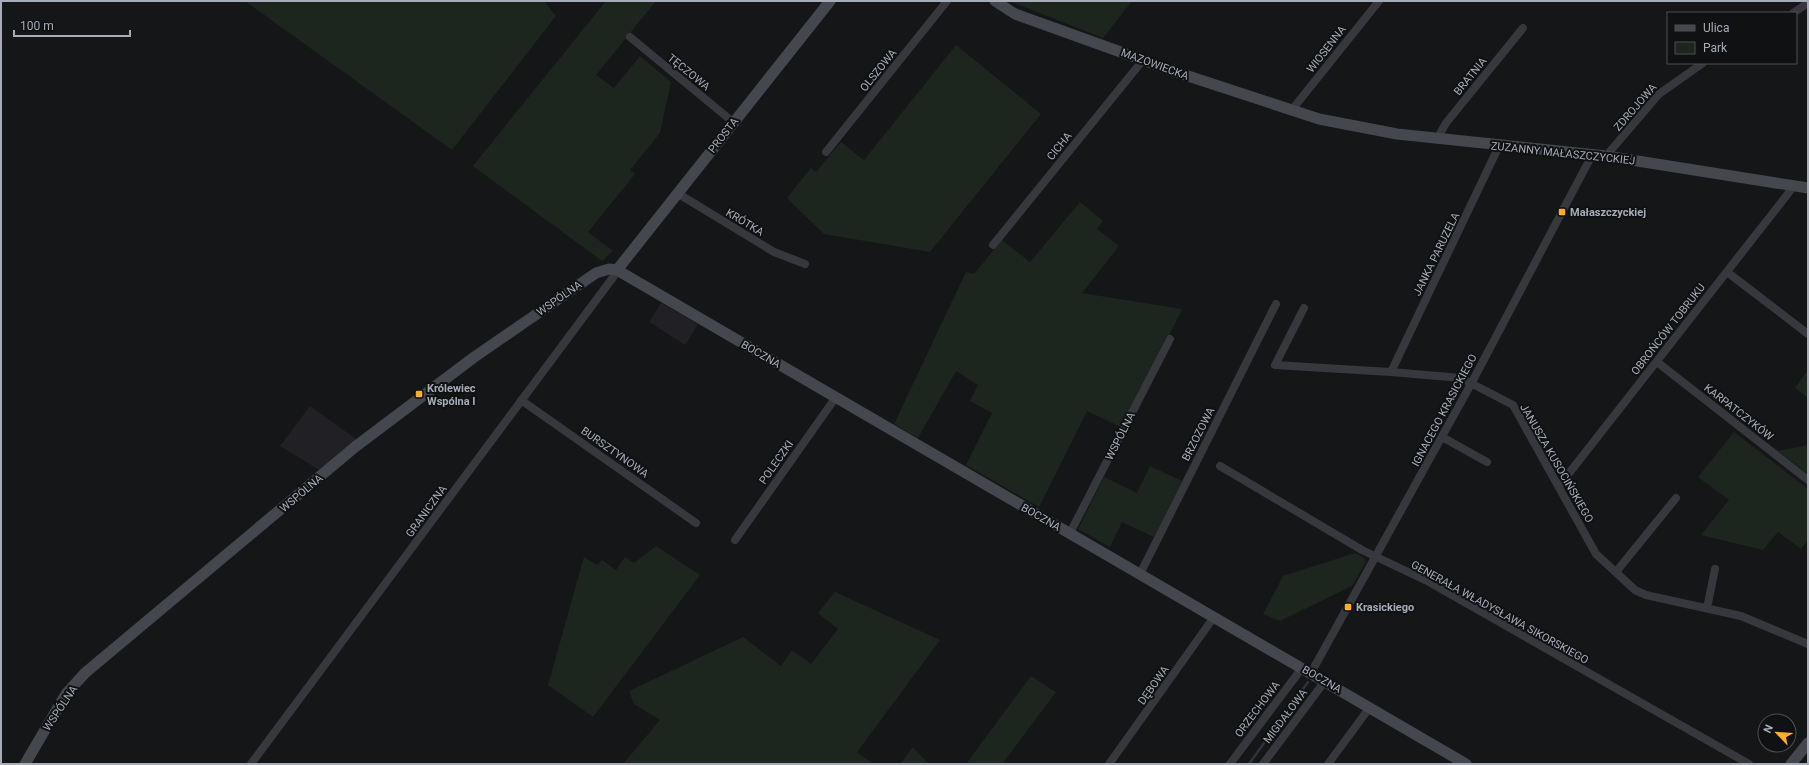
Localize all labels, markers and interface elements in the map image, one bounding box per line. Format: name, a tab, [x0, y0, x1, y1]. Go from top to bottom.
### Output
scale bar	[14, 12, 130, 38]
legend	[1667, 12, 1797, 64]
text: 100 m	[20, 19, 54, 33]
text: Ulica	[1703, 21, 1729, 35]
street label: WIOSENNA	[1304, 23, 1349, 75]
text: Park	[1703, 41, 1728, 55]
street label: OLSZOWA	[857, 46, 900, 94]
street label: MAZOWIECKA	[1119, 46, 1191, 83]
street label: TĘCZOWA	[665, 51, 713, 94]
street label: BRATNIA	[1451, 54, 1490, 98]
street label: ZDROJOWA	[1611, 80, 1660, 134]
street label: PROSTA	[706, 114, 742, 156]
street label: CICHA	[1044, 129, 1075, 163]
street label: ZUZANNY MAŁASZCZYCKIEJ	[1490, 139, 1636, 168]
street label: KRÓTKA	[724, 206, 767, 239]
place label: Małaszczyckiej	[1570, 206, 1646, 219]
marker: Małaszczyckiej	[1557, 207, 1567, 217]
street label: JANKA PARUZELA	[1411, 210, 1463, 298]
street label: WSPÓLNA	[534, 278, 585, 319]
street label: OBROŃCÓW TOBRUKU	[1629, 281, 1708, 378]
street label: BOCZNA	[739, 338, 783, 371]
street label: IGNACEGO KRASICKIEGO	[1409, 352, 1480, 469]
street label: KARPATCZYKÓW	[1701, 381, 1776, 444]
place label: Królewiec Wspólna I	[427, 382, 476, 408]
marker: Królewiec Wspólna I	[414, 389, 424, 399]
street label: JANUSZA KUSOCIŃSKIEGO	[1517, 402, 1596, 525]
street label: BRZOZOWA	[1179, 405, 1218, 463]
street label: WSPÓLNA	[1103, 409, 1138, 462]
street label: BURSZTYNOWA	[579, 424, 652, 481]
street label: POLECZKI	[757, 438, 796, 487]
street label: WSPÓLNA	[277, 471, 326, 515]
street label: GRANICZNA	[403, 482, 450, 540]
street label: BOCZNA	[1019, 501, 1063, 534]
street label: GENERAŁA WŁADYSŁAWA SIKORSKIEGO	[1409, 558, 1591, 667]
place label: Krasickiego	[1356, 601, 1414, 614]
marker: Krasickiego	[1343, 602, 1353, 612]
street label: DĘBOWA	[1135, 663, 1172, 707]
street label: BOCZNA	[1300, 663, 1344, 696]
street label: ORZECHOWA	[1232, 678, 1283, 740]
street label: WSPÓLNA	[41, 682, 81, 733]
street label: MIGDAŁOWA	[1261, 686, 1311, 746]
north arrow	[1757, 713, 1797, 753]
text: N	[1761, 723, 1776, 735]

